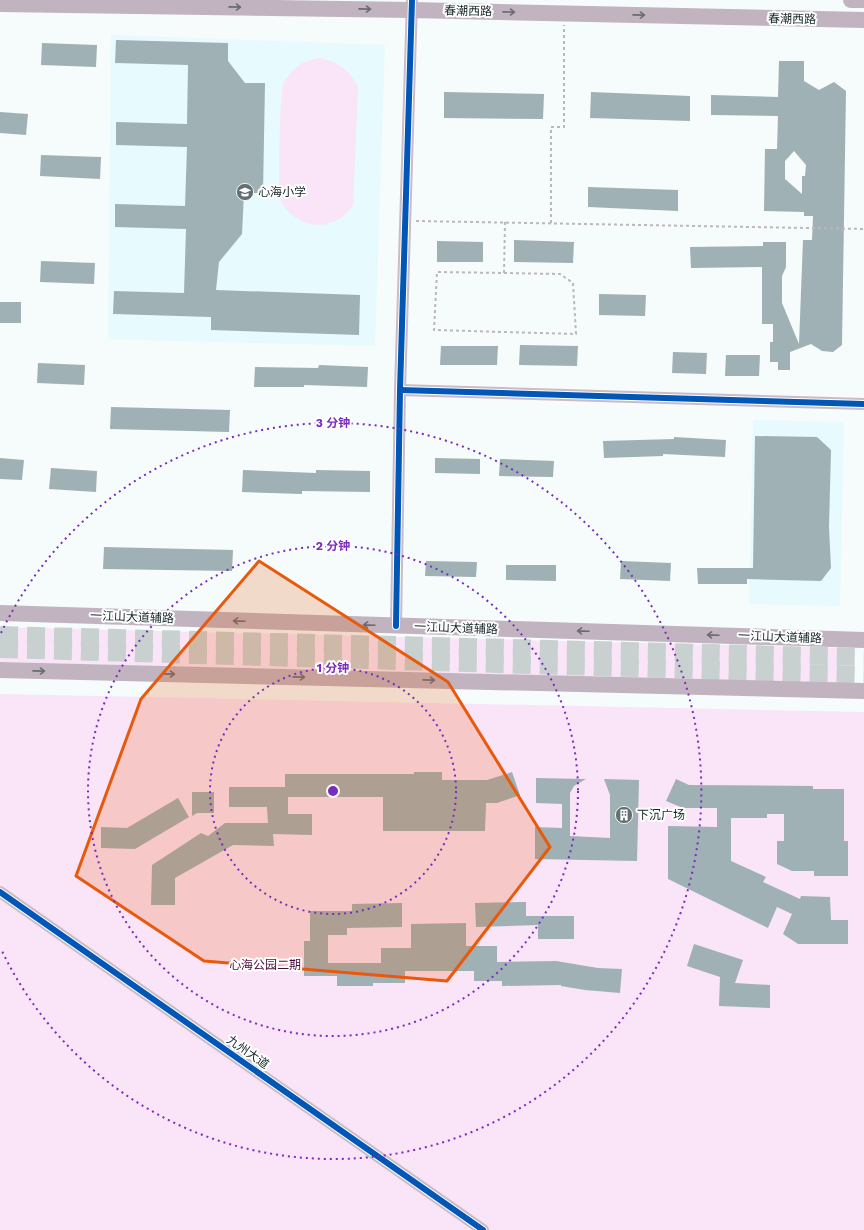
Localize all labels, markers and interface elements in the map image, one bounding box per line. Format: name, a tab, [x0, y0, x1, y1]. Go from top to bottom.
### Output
one-way arrow	[228, 3, 241, 11]
street label: 春潮西路	[444, 4, 492, 18]
one-way arrow	[358, 5, 371, 13]
one-way arrow	[502, 8, 515, 16]
one-way arrow	[632, 11, 645, 19]
street label: 春潮西路	[768, 12, 816, 26]
school or university icon: 心海小学	[235, 182, 255, 202]
place label: 心海小学	[258, 185, 306, 199]
text: 3 分钟	[316, 416, 350, 430]
text: 2 分钟	[316, 539, 350, 553]
street label: 一江山大道辅路	[90, 609, 174, 625]
one-way arrow	[233, 617, 246, 625]
street label: 一江山大道辅路	[414, 620, 498, 636]
one-way arrow	[363, 621, 376, 629]
one-way arrow	[577, 628, 590, 635]
street label: 一江山大道辅路	[738, 629, 822, 645]
one-way arrow	[707, 632, 720, 639]
text: 1 分钟	[317, 661, 349, 675]
one-way arrow	[32, 667, 45, 675]
one-way arrow	[162, 670, 175, 678]
one-way arrow	[292, 673, 305, 681]
one-way arrow	[422, 677, 435, 684]
centre of rings	[326, 784, 340, 798]
building icon: 下沉广场	[614, 805, 634, 825]
place label: 下沉广场	[637, 808, 685, 822]
park label: 心海公园二期	[229, 958, 301, 972]
street label: 九州大道	[224, 1032, 272, 1072]

